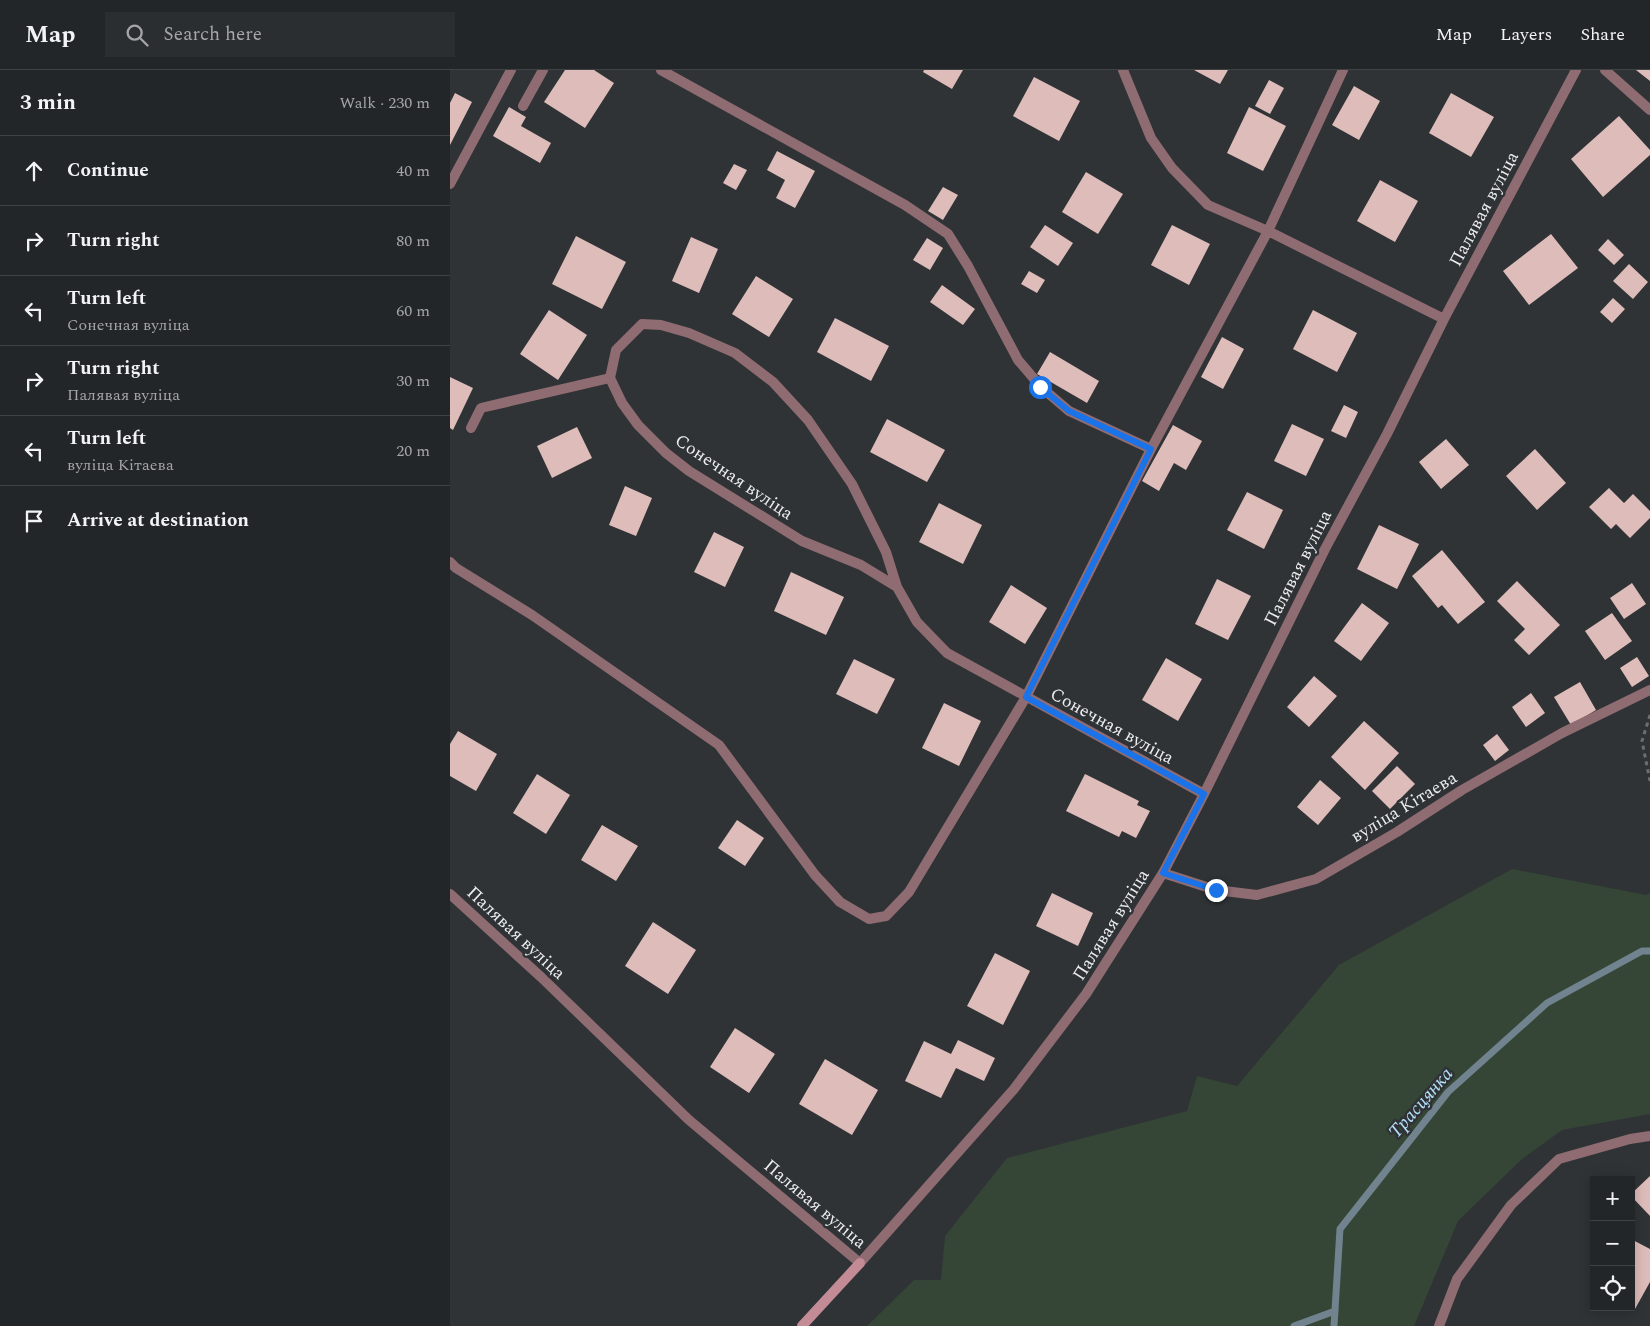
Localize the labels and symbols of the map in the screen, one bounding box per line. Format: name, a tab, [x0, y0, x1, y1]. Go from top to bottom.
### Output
street label: Палявая вуліца	[1442, 146, 1526, 271]
route start	[1029, 376, 1052, 399]
street label: Сонечная вуліца	[669, 427, 799, 527]
street label: Палявая вуліца	[1257, 505, 1339, 631]
street label: Сонечная вуліца	[1045, 681, 1179, 771]
street label: вуліца Кітаева	[1346, 764, 1463, 850]
street label: Палявая вуліца	[1066, 864, 1156, 986]
route end	[1205, 879, 1228, 902]
street label: Палявая вуліца	[460, 880, 572, 986]
water label: Трасцянка	[1382, 1061, 1461, 1145]
street label: Палявая вуліца	[758, 1153, 873, 1255]

